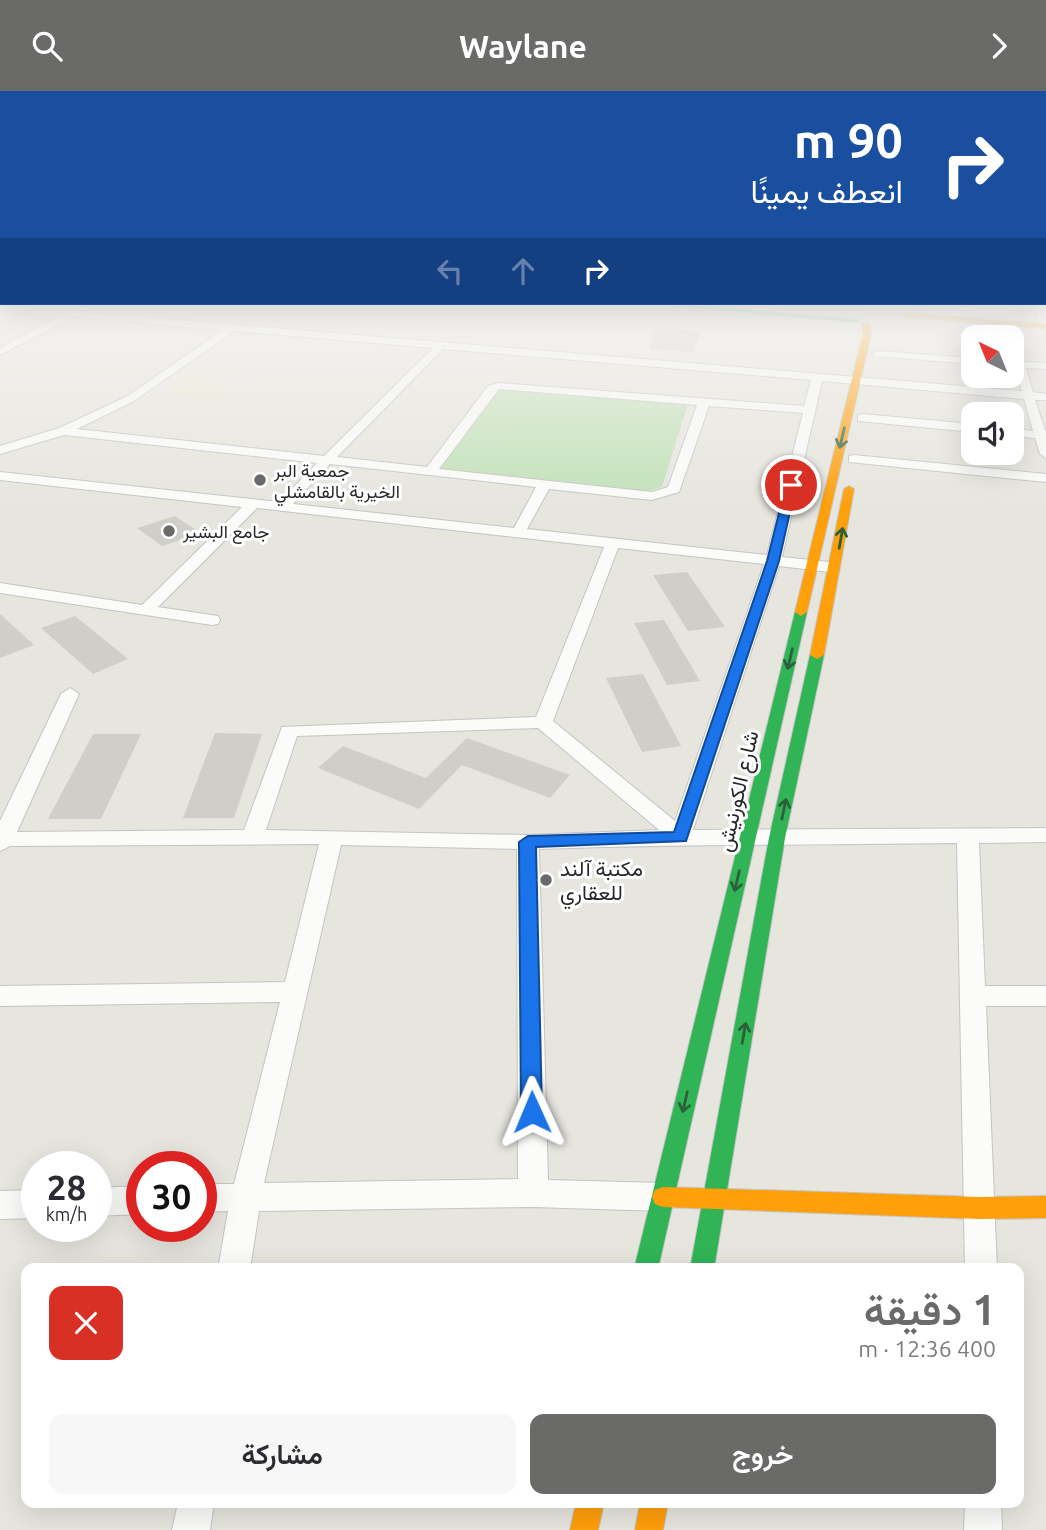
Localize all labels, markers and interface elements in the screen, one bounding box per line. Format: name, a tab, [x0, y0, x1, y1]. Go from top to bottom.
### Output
icon: search	[28, 27, 66, 65]
icon: forward	[980, 27, 1018, 65]
text: Waylane	[459, 28, 587, 64]
text: 90 m	[794, 112, 903, 167]
icon: right	[927, 119, 1018, 210]
text: انعطف يمينًا	[750, 173, 903, 209]
icon: left	[431, 252, 469, 290]
icon: ahead	[504, 252, 542, 290]
icon: right	[577, 252, 615, 290]
north arrow	[961, 325, 1024, 389]
map controls	[961, 325, 1024, 465]
button: sound	[961, 402, 1024, 465]
one-way arrow	[835, 426, 849, 449]
pin	[761, 455, 821, 515]
place label: جمعية البر الخيرية بالقامشلي	[273, 460, 400, 507]
icon: arrive	[772, 466, 810, 504]
marker: جمعية البر الخيرية بالقامشلي	[252, 472, 268, 488]
place label: جامع البشير	[182, 521, 269, 544]
marker: جامع البشير	[161, 523, 177, 539]
one-way arrow	[835, 527, 848, 550]
one-way arrow	[783, 647, 796, 670]
street label: شارع الكورنيش	[711, 728, 765, 854]
one-way arrow	[777, 798, 791, 821]
place label: مكتبة آلند للعقاري	[560, 856, 643, 910]
one-way arrow	[730, 869, 743, 892]
marker: مكتبة آلند للعقاري	[538, 872, 554, 888]
one-way arrow	[738, 1022, 751, 1045]
position arrow	[495, 1075, 569, 1149]
one-way arrow	[678, 1090, 692, 1113]
speed limit sign: 30	[126, 1151, 217, 1242]
text: 28	[47, 1167, 86, 1207]
text: km/h	[46, 1204, 87, 1224]
button: close	[49, 1286, 123, 1360]
text: 1 دقيقة	[864, 1286, 996, 1333]
text: 400 m · 12:36	[858, 1336, 996, 1361]
button: مشاركة	[49, 1414, 516, 1494]
button: خروج	[530, 1414, 996, 1494]

